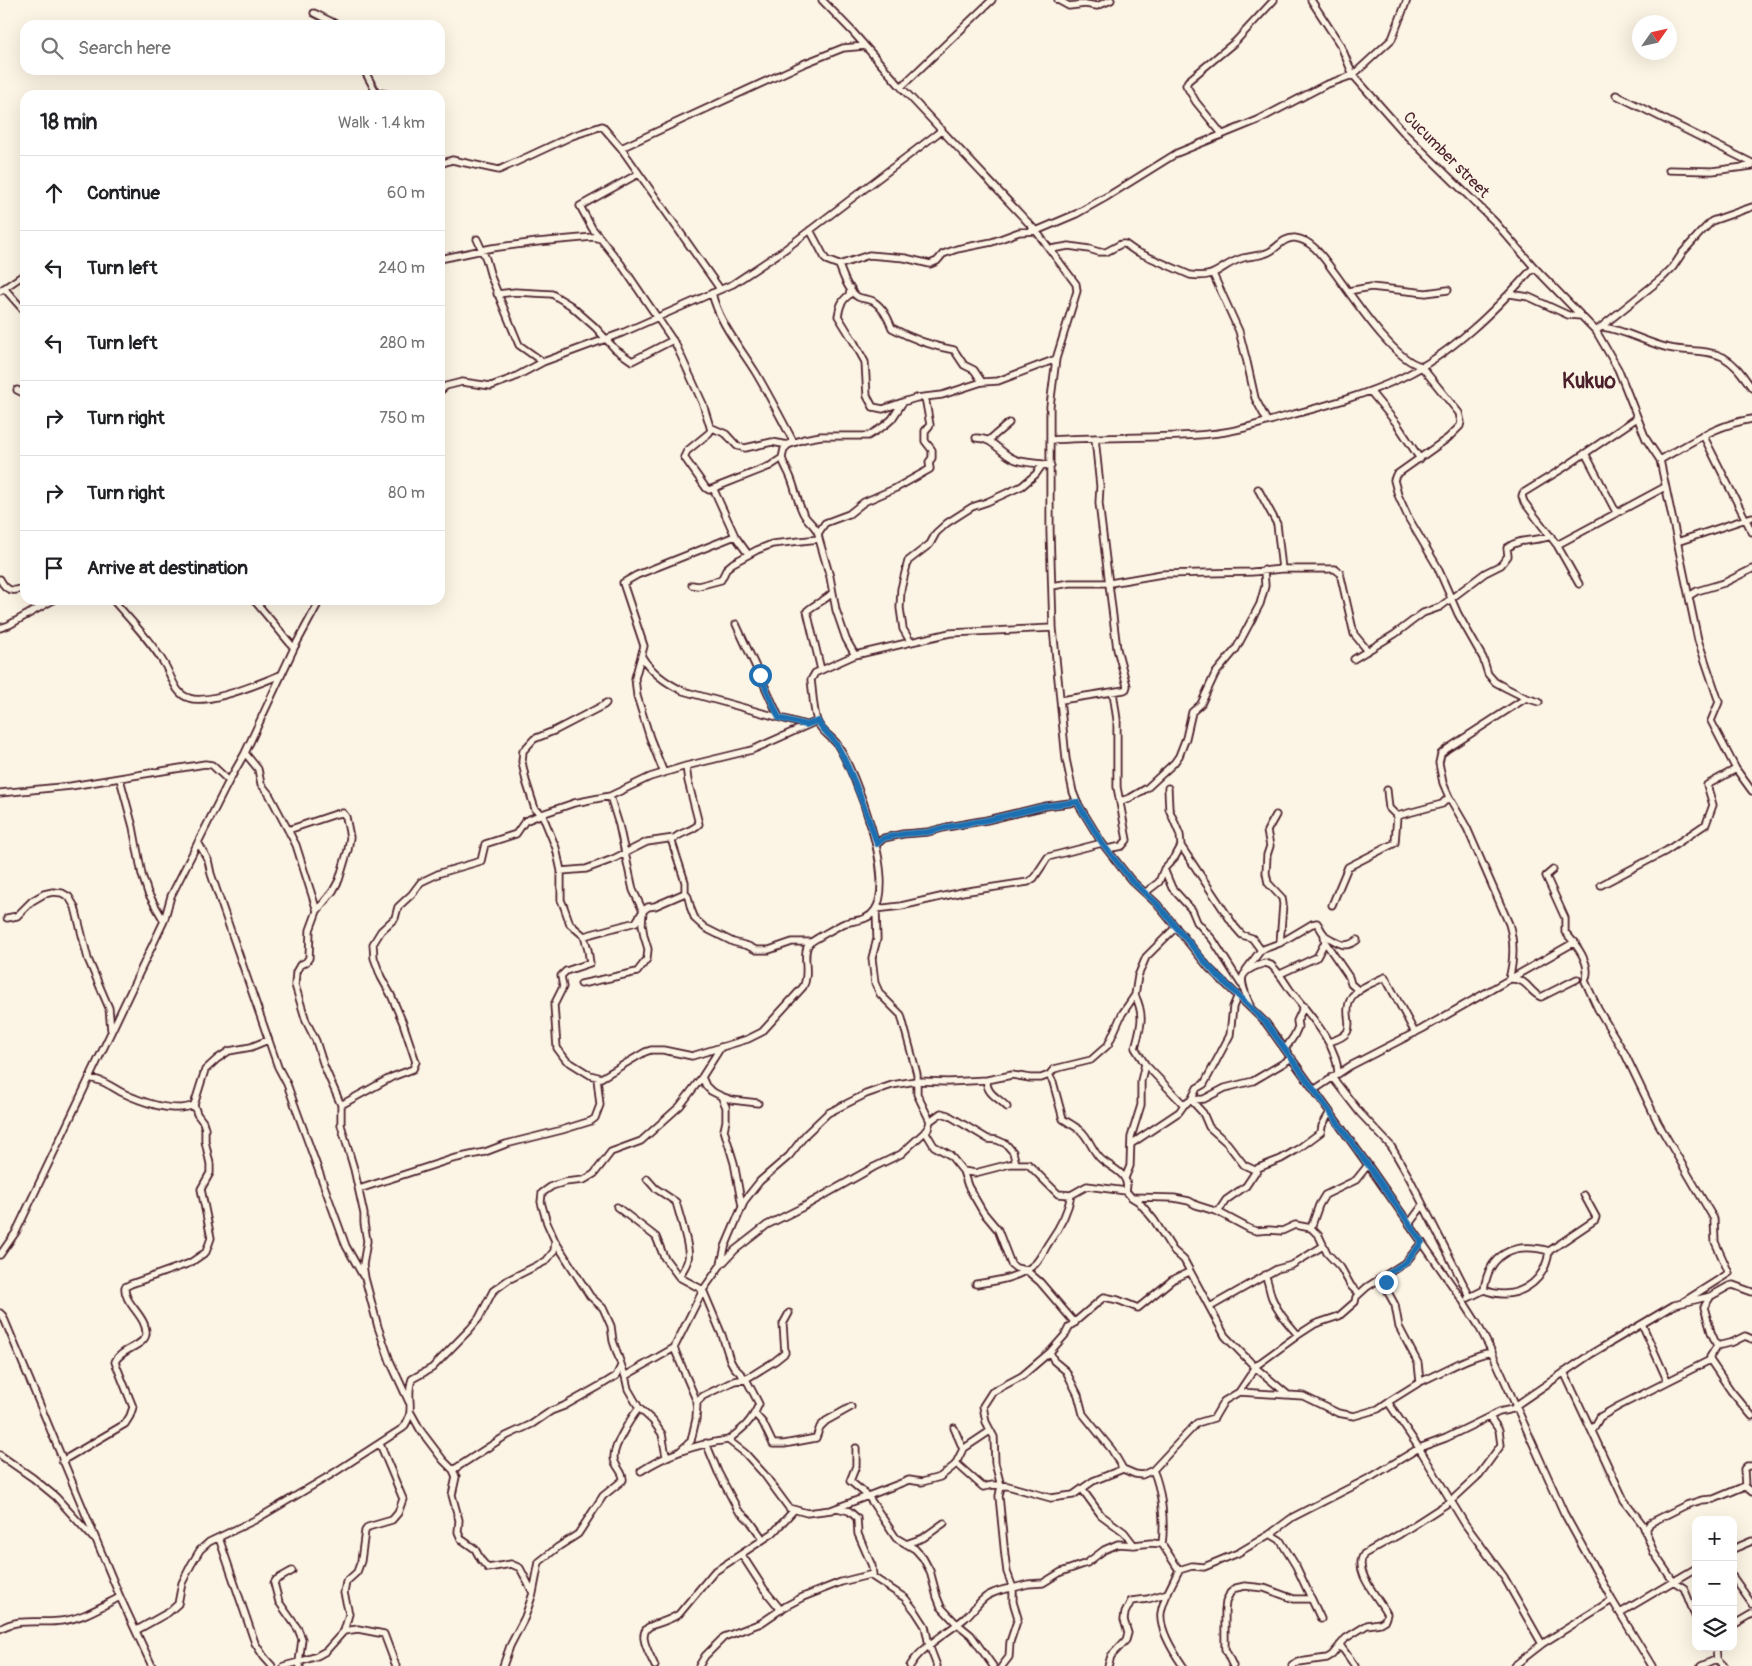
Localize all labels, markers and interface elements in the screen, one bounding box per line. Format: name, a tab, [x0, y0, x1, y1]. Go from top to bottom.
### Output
north arrow	[1632, 15, 1677, 60]
search box	[20, 20, 445, 75]
icon: search	[38, 34, 66, 62]
text: Search here	[78, 36, 171, 60]
street label: Cucumber street	[1399, 107, 1494, 202]
text: 18 min	[40, 109, 97, 136]
text: Walk · 1.4 km	[338, 113, 425, 133]
icon: ahead	[40, 179, 68, 207]
text: Continue	[87, 181, 160, 205]
text: 60 m	[387, 183, 425, 203]
icon: left	[40, 254, 68, 282]
text: Turn left	[87, 256, 157, 280]
text: 240 m	[378, 258, 425, 278]
icon: left	[40, 329, 68, 357]
text: Turn left	[87, 331, 157, 355]
text: 280 m	[379, 333, 425, 353]
district label: Kukuo	[1562, 368, 1617, 395]
icon: right	[40, 404, 68, 432]
text: Turn right	[87, 406, 165, 430]
text: 750 m	[379, 408, 425, 428]
icon: right	[40, 479, 68, 507]
text: Turn right	[87, 481, 165, 505]
text: 80 m	[388, 483, 425, 503]
icon: arrive	[40, 554, 68, 582]
text: Arrive at destination	[87, 556, 248, 580]
route start	[749, 664, 772, 687]
route end	[1375, 1271, 1398, 1294]
map controls	[1692, 1516, 1737, 1651]
button: +	[1692, 1516, 1737, 1561]
button: −	[1692, 1561, 1737, 1606]
button: layers	[1692, 1606, 1737, 1651]

